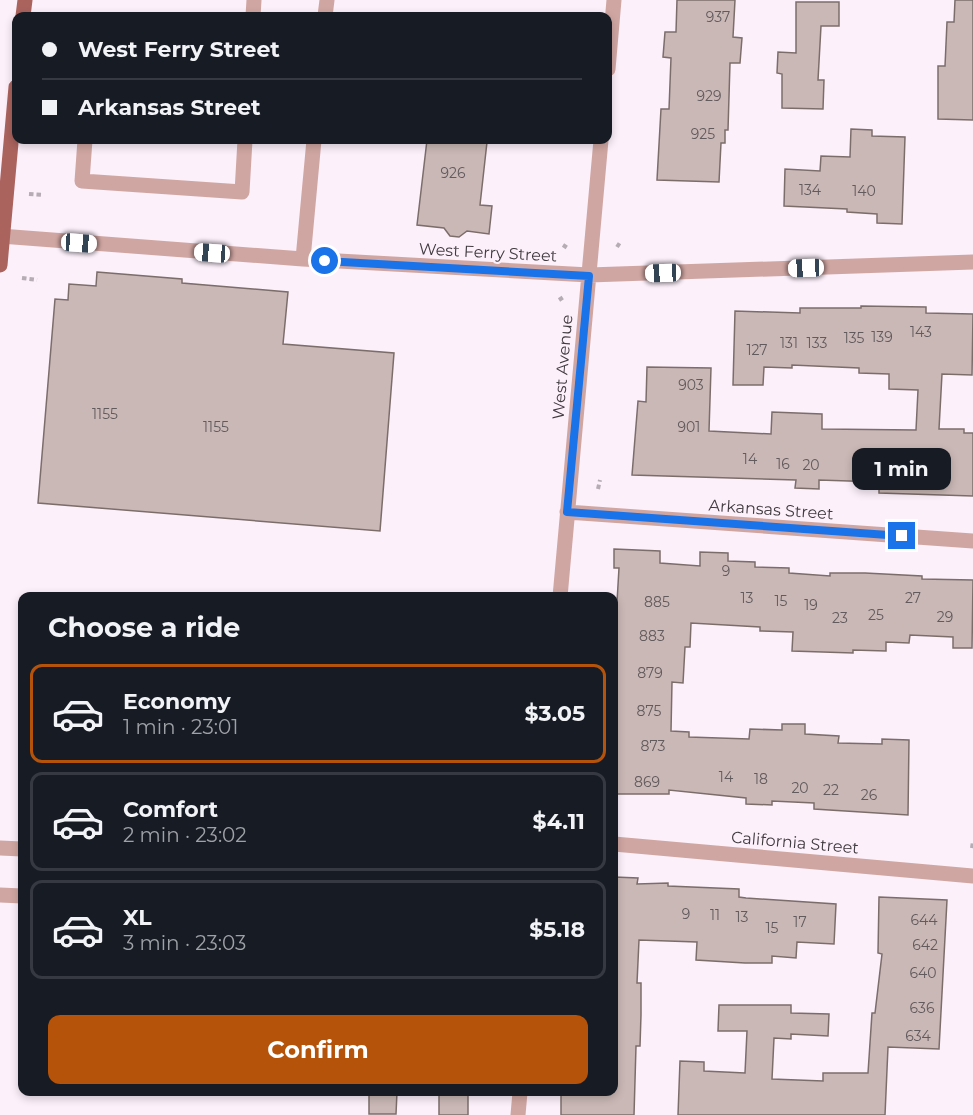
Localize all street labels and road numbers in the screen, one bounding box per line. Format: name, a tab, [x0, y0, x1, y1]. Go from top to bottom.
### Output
street label: West Ferry Street	[418, 239, 558, 266]
street label: West Avenue	[548, 314, 577, 420]
street label: Arkansas Street	[708, 496, 834, 523]
street label: California Street	[730, 827, 860, 858]

